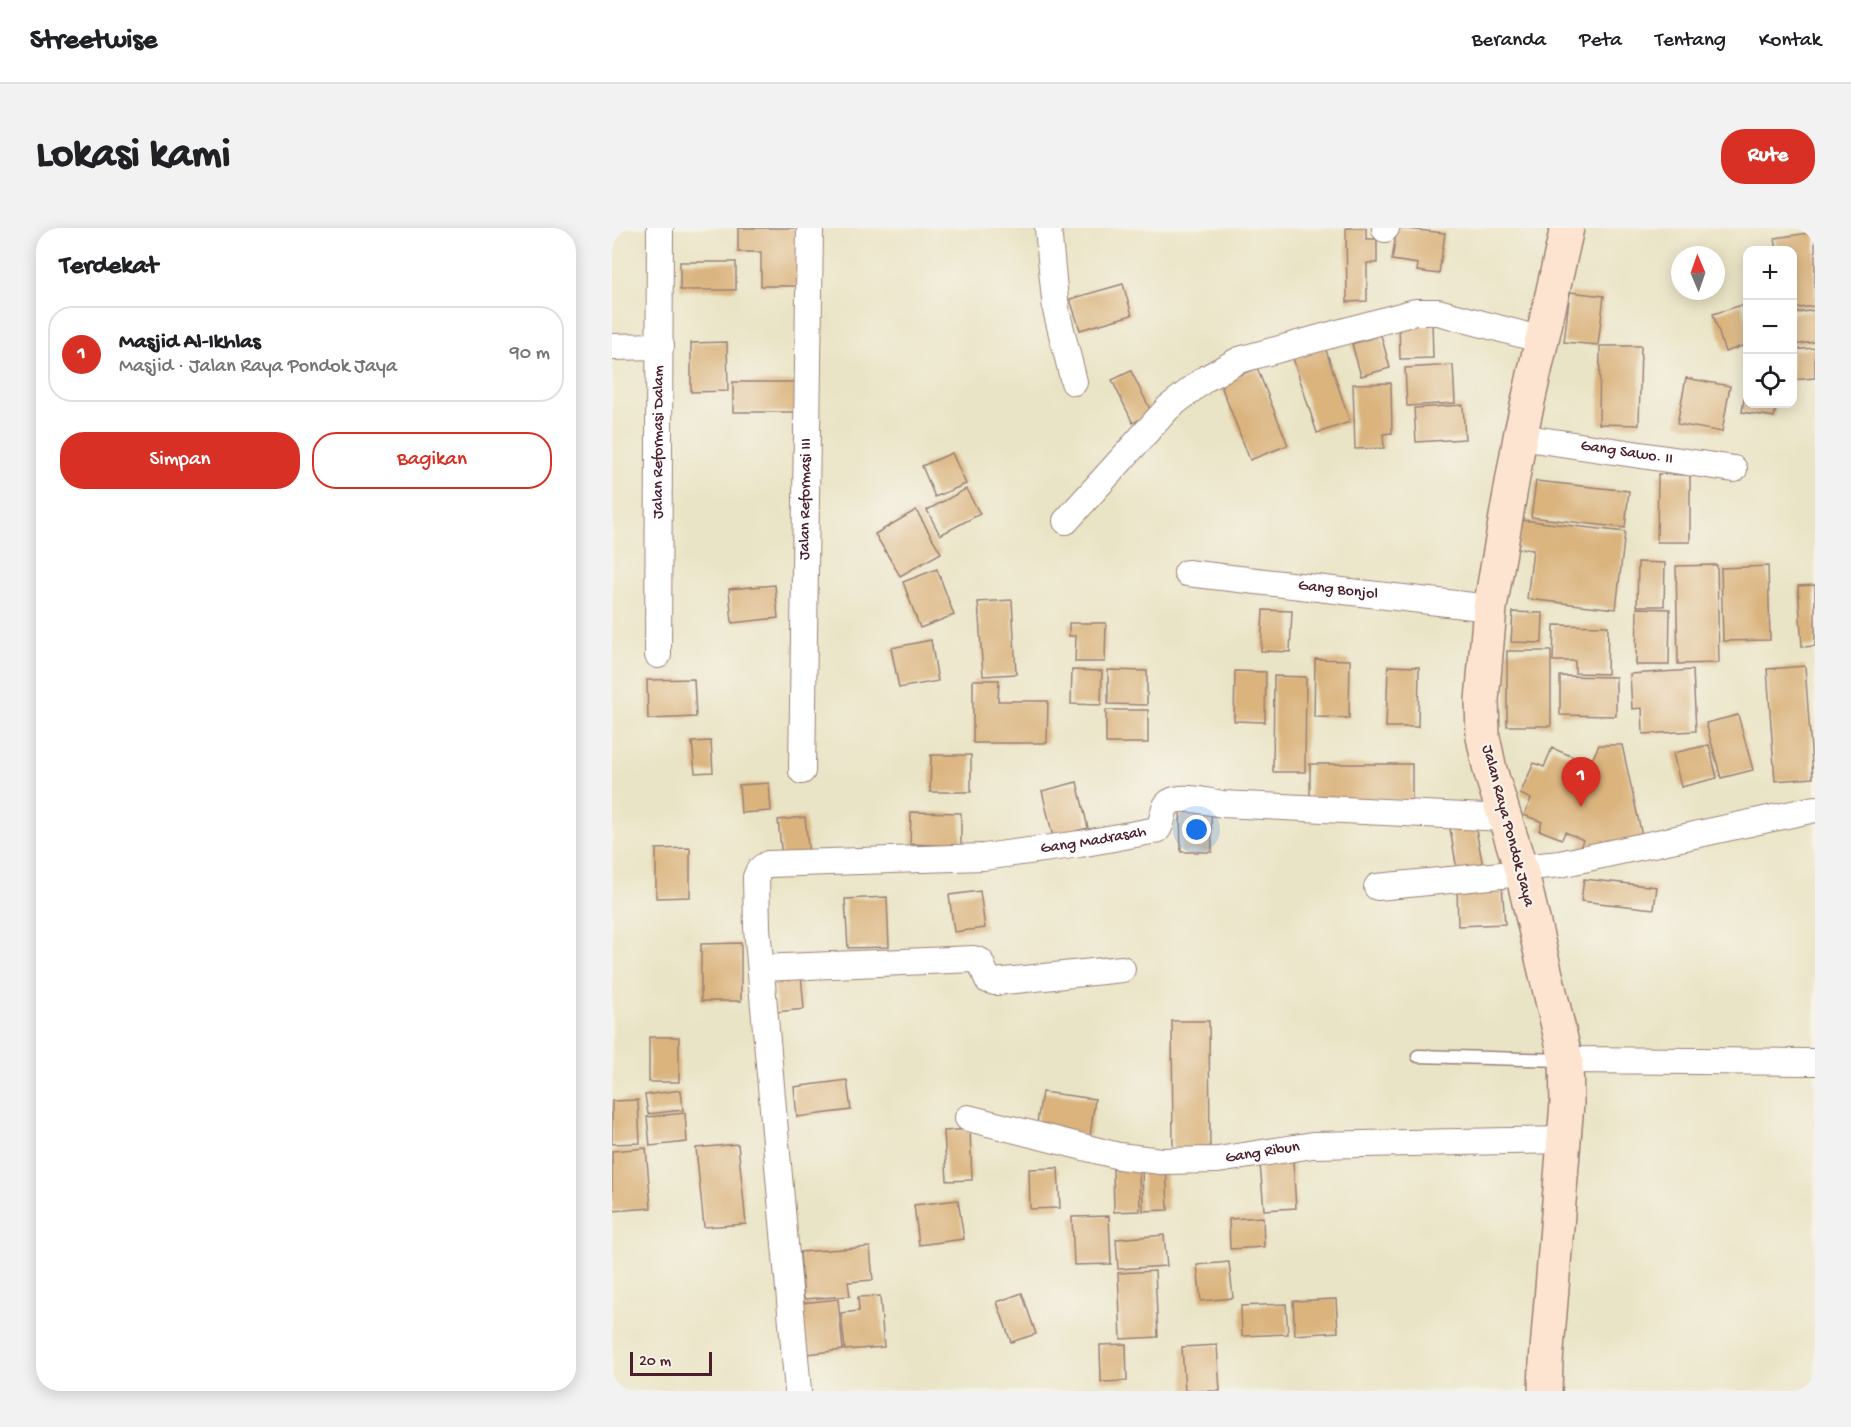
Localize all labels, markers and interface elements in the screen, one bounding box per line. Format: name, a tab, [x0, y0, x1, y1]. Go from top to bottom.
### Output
text: Streetwise	[30, 25, 157, 58]
text: Beranda	[1472, 29, 1546, 54]
text: Peta	[1579, 29, 1622, 54]
text: Tentang	[1655, 29, 1726, 54]
text: Kontak	[1759, 29, 1821, 54]
button: Rute	[1721, 129, 1815, 184]
text: Lokasi kami	[36, 132, 231, 181]
north arrow	[1671, 246, 1725, 300]
map controls	[1743, 246, 1797, 408]
button: +	[1743, 246, 1797, 300]
text: Terdekat	[60, 252, 158, 283]
button: −	[1743, 300, 1797, 354]
text: Masjid Al-Ikhlas	[119, 330, 261, 356]
text: 1	[77, 343, 86, 366]
text: 90 m	[510, 343, 550, 366]
button: locate	[1743, 354, 1797, 408]
text: Masjid · Jalan Raya Pondok Jaya	[119, 356, 397, 379]
street label: Jalan Reformasi Dalam	[649, 365, 669, 519]
button: Simpan	[60, 432, 300, 489]
button: Bagikan	[312, 432, 552, 489]
street label: Gang Sawo. II	[1579, 437, 1674, 469]
street label: Jalan Reformasi III	[796, 438, 816, 560]
street label: Gang Bonjol	[1297, 576, 1379, 604]
street label: Jalan Raya Pondok Jaya	[1476, 743, 1538, 910]
pin: 1	[1562, 758, 1600, 807]
your location	[1182, 815, 1211, 844]
street label: Gang Madrasah	[1039, 823, 1148, 859]
street label: Gang Ribun	[1224, 1138, 1301, 1168]
scale bar	[630, 1349, 712, 1376]
text: 20 m	[639, 1353, 671, 1372]

